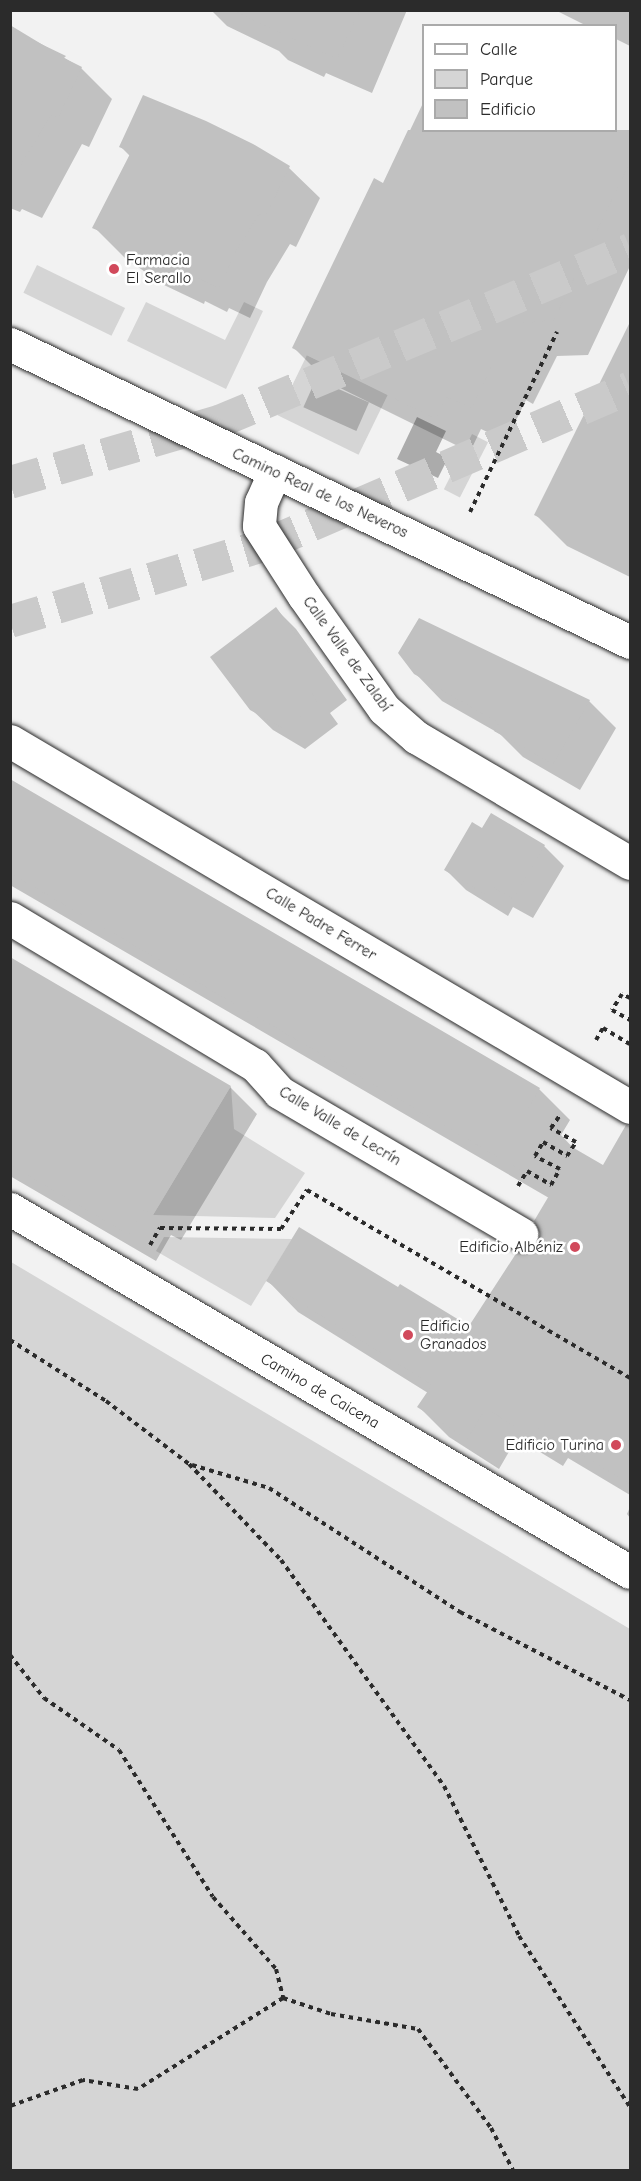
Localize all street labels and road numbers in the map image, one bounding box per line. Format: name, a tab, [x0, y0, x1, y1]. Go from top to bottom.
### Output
street label: Camino Real de los Neveros	[229, 444, 411, 542]
street label: Calle Valle de Zalabí	[299, 592, 395, 716]
street label: Calle Padre Ferrer	[262, 883, 380, 965]
street label: Calle Valle de Lecrín	[276, 1082, 404, 1170]
street label: Camino de Caicena	[257, 1349, 383, 1433]

